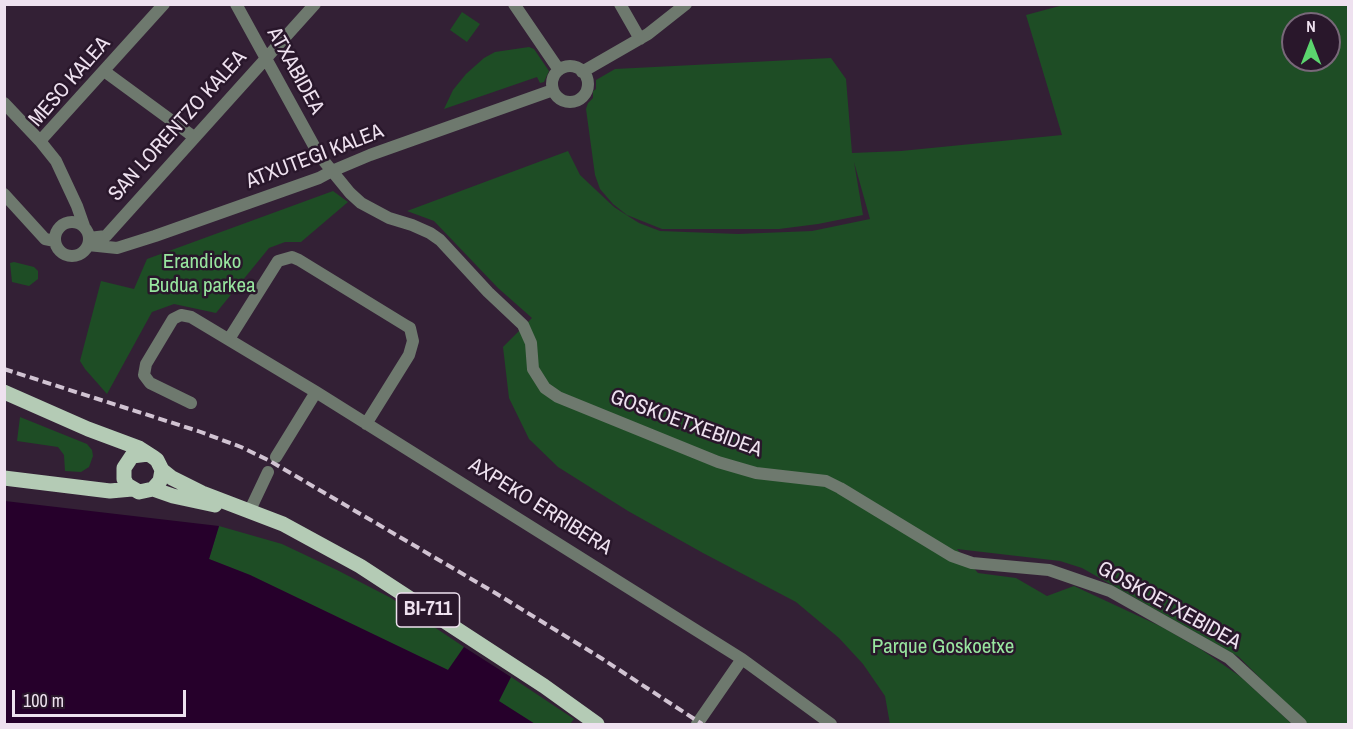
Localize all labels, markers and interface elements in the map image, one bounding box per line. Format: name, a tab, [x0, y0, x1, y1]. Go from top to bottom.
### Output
north arrow	[1281, 12, 1341, 72]
text: N	[1306, 15, 1316, 37]
street label: ATXABIDEA	[261, 23, 329, 119]
street label: MESO KALEA	[24, 32, 116, 132]
street label: SAN LORENTZO KALEA	[104, 45, 252, 207]
street label: ATXUTEGI KALEA	[243, 119, 387, 195]
park label: Erandioko Budua parkea	[148, 249, 256, 299]
street label: GOSKOETXEBIDEA	[607, 385, 765, 463]
street label: AXPEKO ERRIBERA	[464, 453, 616, 561]
street label: GOSKOETXEBIDEA	[1093, 556, 1245, 656]
road number: BI-711	[396, 593, 460, 627]
park label: Parque Goskoetxe	[872, 634, 1014, 660]
scale bar	[15, 678, 189, 716]
text: 100 m	[23, 688, 64, 713]

